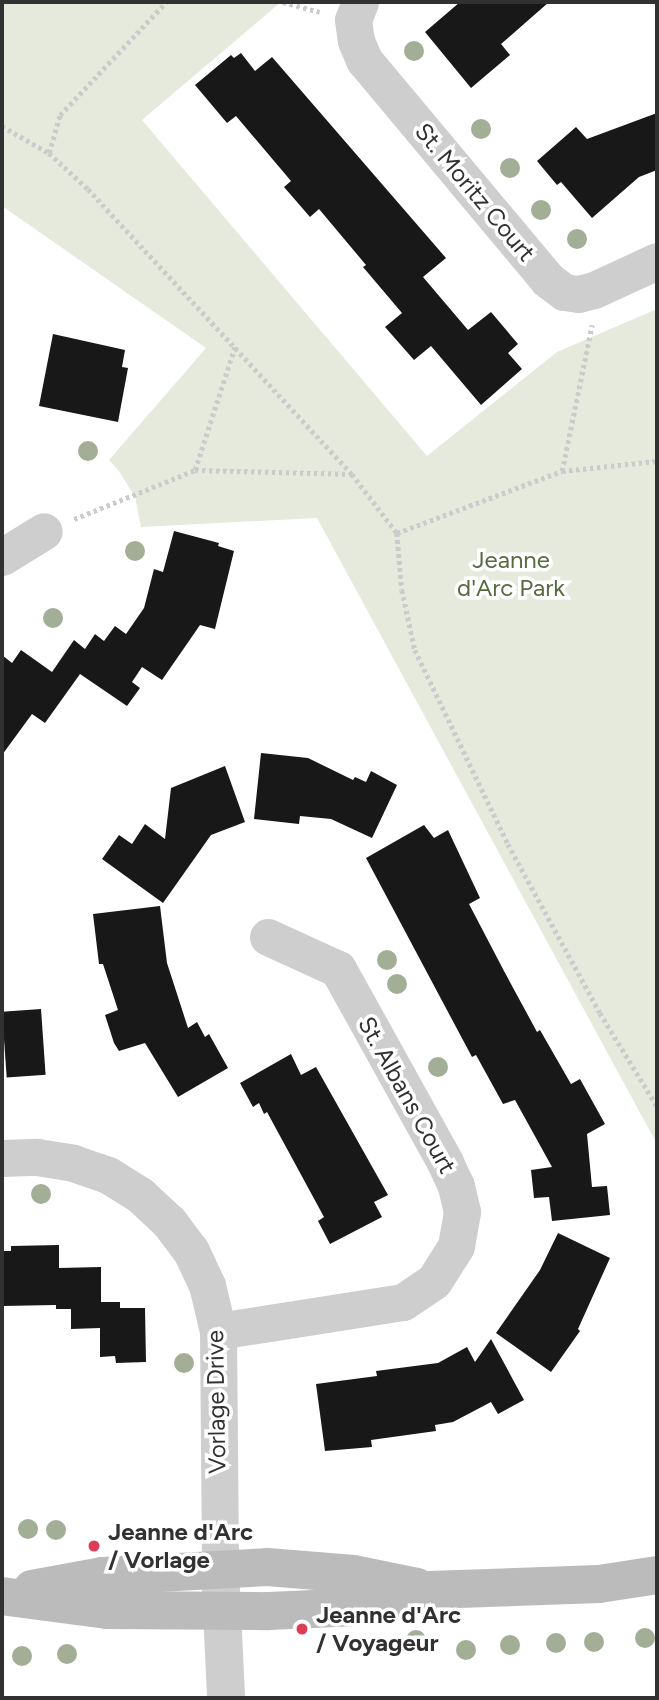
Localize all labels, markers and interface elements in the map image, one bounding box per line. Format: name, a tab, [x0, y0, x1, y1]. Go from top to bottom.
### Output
street label: St. Moritz Court	[409, 117, 541, 267]
park label: Jeanne d'Arc Park	[457, 546, 565, 602]
street label: St. Albans Court	[352, 1012, 462, 1178]
street label: Vorlage Drive	[200, 1330, 232, 1474]
place label: Jeanne d'Arc / Vorlage	[108, 1518, 253, 1574]
marker: Jeanne d'Arc / Vorlage	[86, 1538, 102, 1554]
place label: Jeanne d'Arc / Voyageur	[316, 1601, 461, 1657]
marker: Jeanne d'Arc / Voyageur	[294, 1621, 310, 1637]

